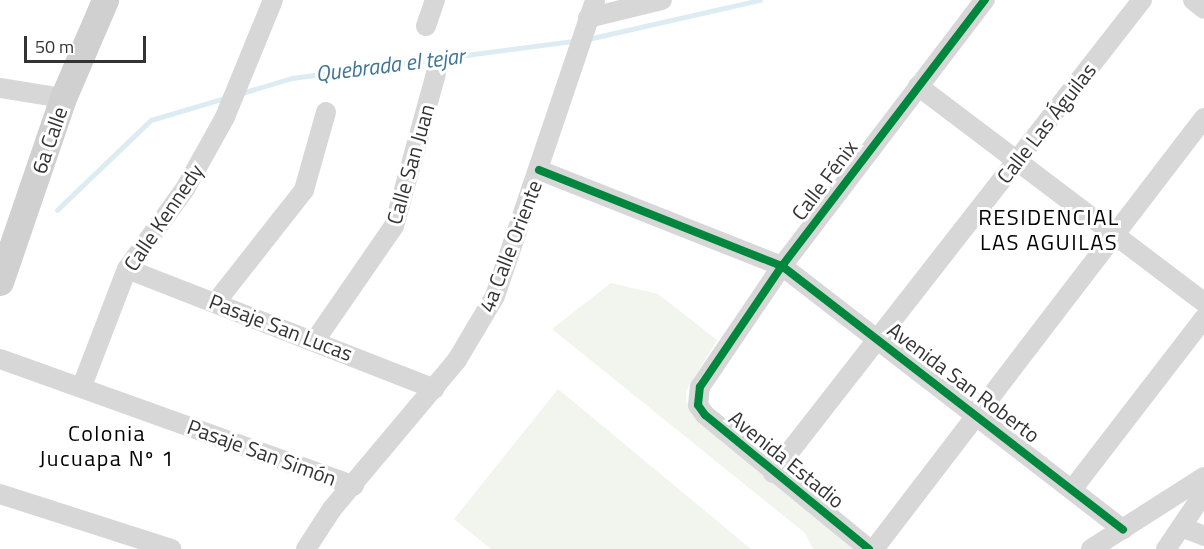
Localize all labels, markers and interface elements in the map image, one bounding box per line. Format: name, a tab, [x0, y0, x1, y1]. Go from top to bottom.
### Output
scale bar	[27, 24, 148, 62]
text: 50 m	[35, 33, 74, 60]
water label: Quebrada el tejar	[314, 43, 466, 87]
street label: Calle Las Águilas	[991, 58, 1101, 188]
street label: Calle San Juan	[381, 101, 439, 227]
street label: 6a Calle	[26, 103, 72, 177]
street label: Calle Fénix	[786, 135, 862, 225]
street label: Calle Kennedy	[118, 159, 208, 275]
street label: 4a Calle Oriente	[473, 176, 547, 316]
district label: RESIDENCIAL LAS AGUILAS	[978, 204, 1120, 255]
street label: Pasaje San Lucas	[206, 288, 356, 366]
street label: Avenida San Roberto	[883, 317, 1045, 447]
street label: Avenida Estadio	[724, 405, 850, 513]
street label: Pasaje San Simón	[184, 413, 340, 491]
district label: Colonia Jucuapa Nº 1	[48, 420, 166, 472]

